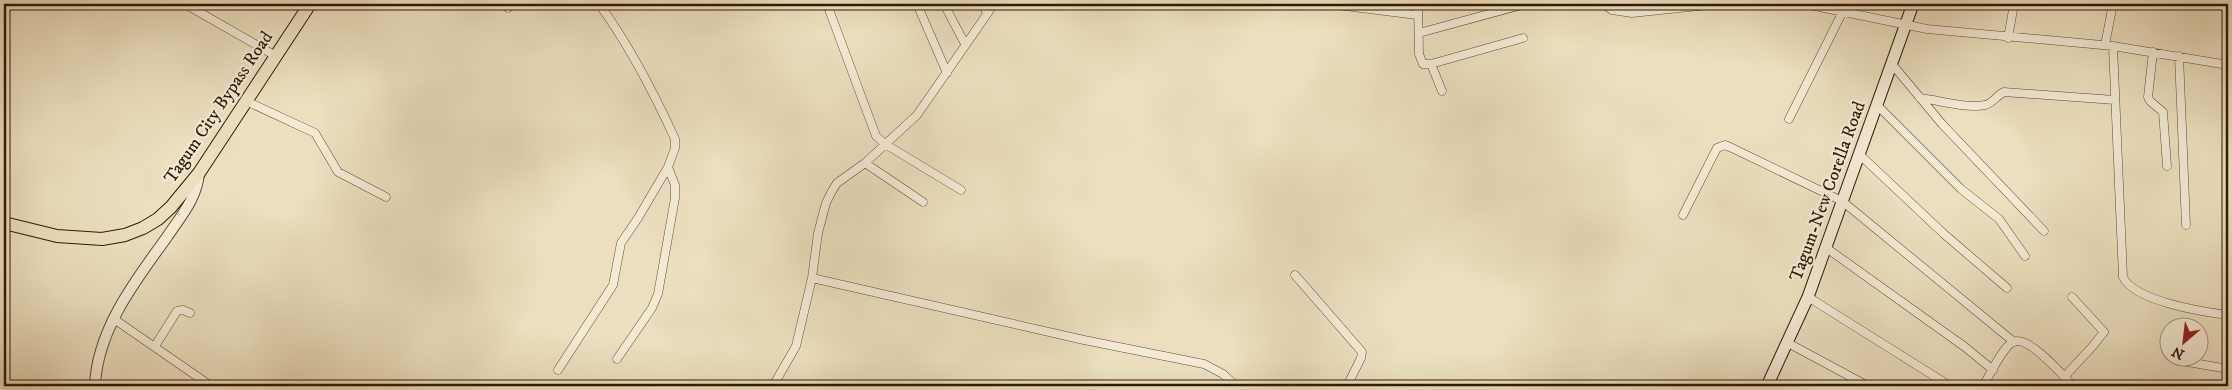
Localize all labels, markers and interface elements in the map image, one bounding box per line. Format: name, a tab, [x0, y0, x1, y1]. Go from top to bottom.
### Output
street label: Tagum City Bypass Road	[160, 27, 278, 188]
street label: Tagum-New Corella Road	[1785, 98, 1871, 284]
north arrow	[2160, 318, 2210, 368]
text: N	[2169, 342, 2188, 363]

